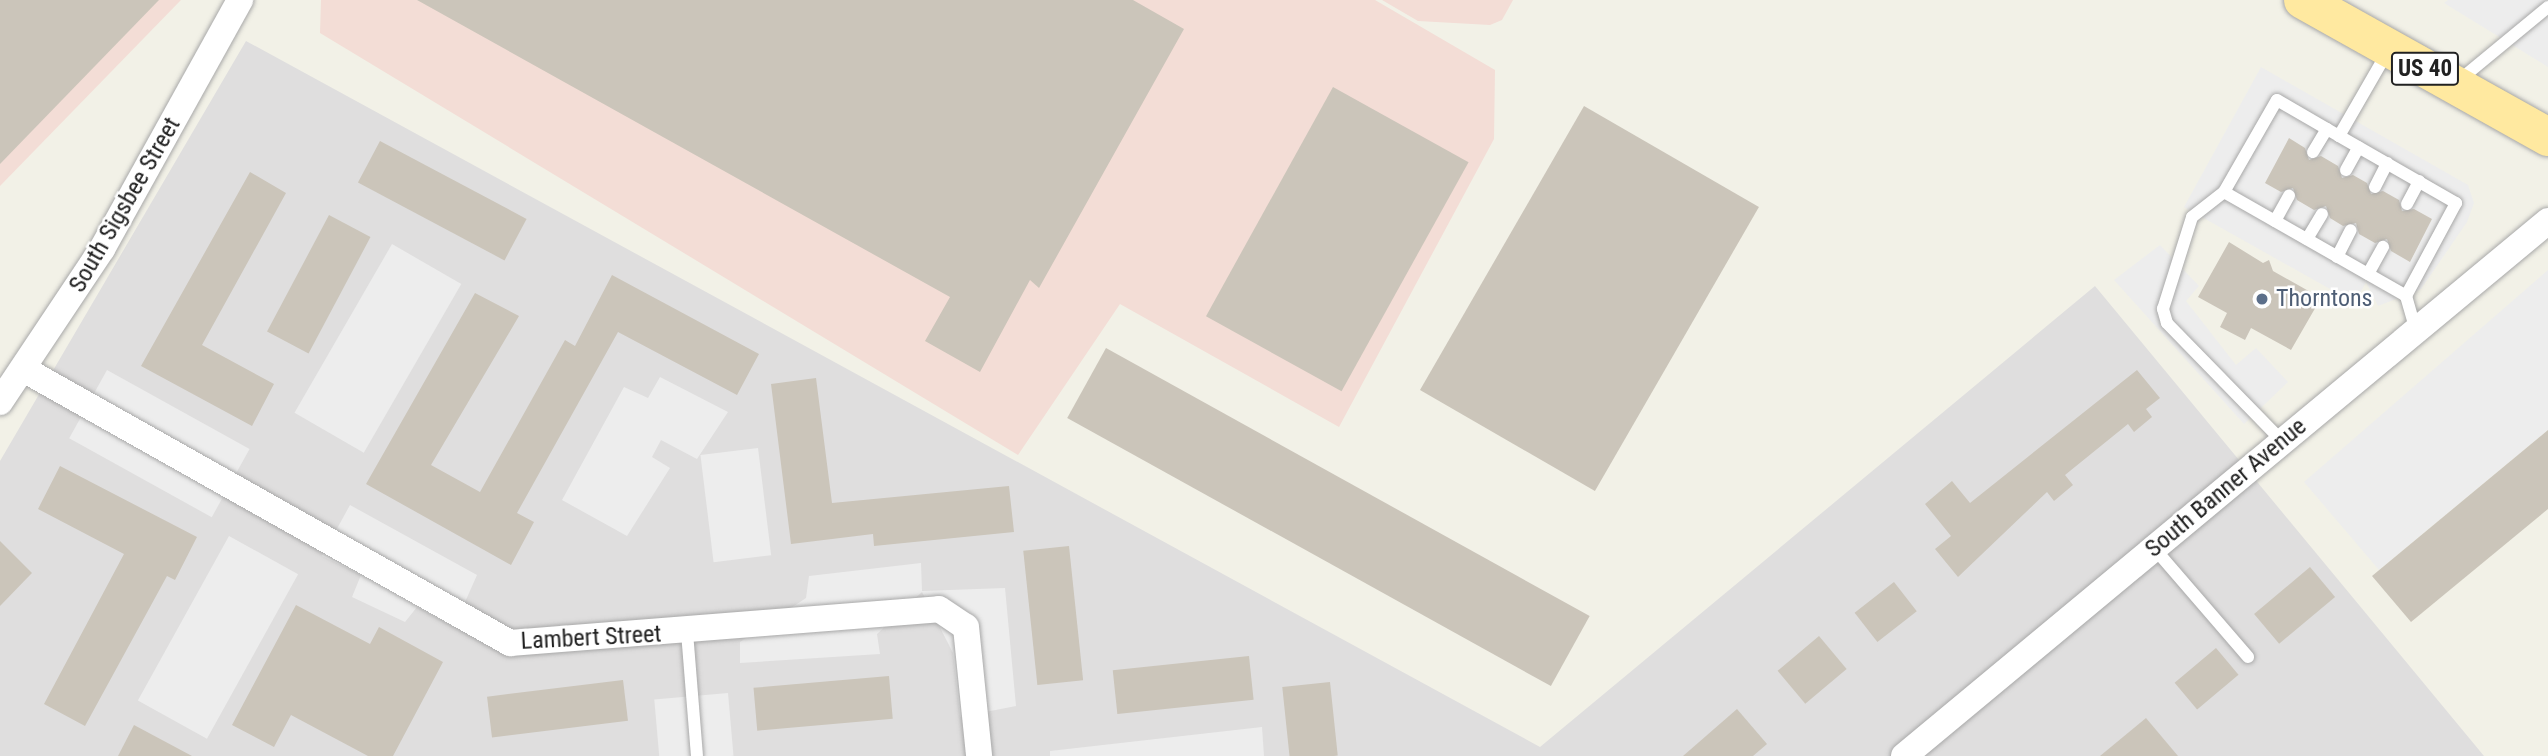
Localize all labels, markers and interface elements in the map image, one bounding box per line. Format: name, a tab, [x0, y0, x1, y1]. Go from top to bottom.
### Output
road number: US 40	[2390, 50, 2460, 88]
street label: South Sigsbee Street	[63, 112, 187, 298]
place label: Thorntons	[2276, 285, 2373, 313]
marker: Thorntons	[2254, 291, 2270, 307]
street label: South Banner Avenue	[2140, 412, 2312, 564]
street label: Lambert Street	[520, 620, 662, 656]

